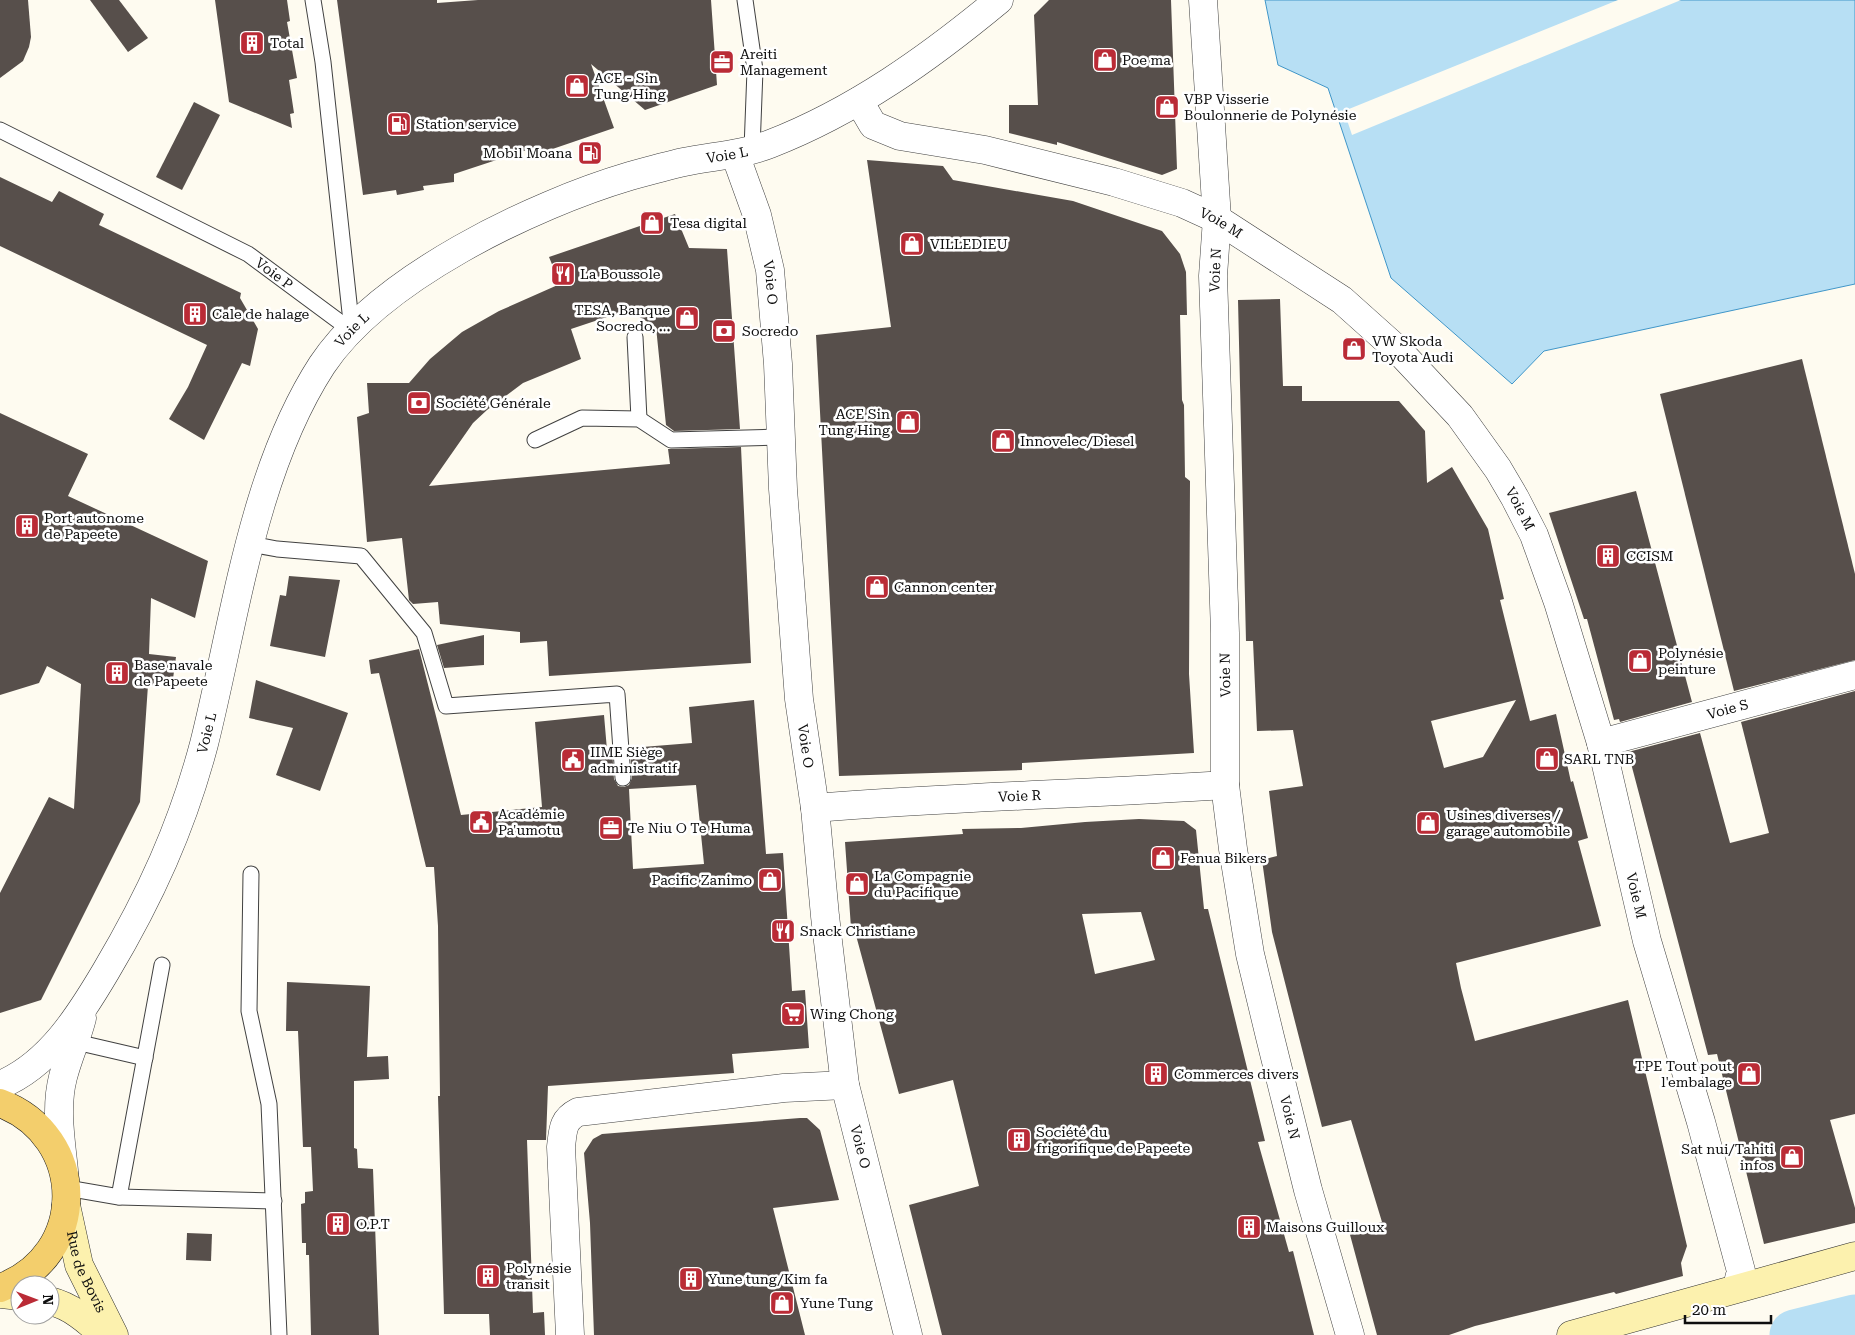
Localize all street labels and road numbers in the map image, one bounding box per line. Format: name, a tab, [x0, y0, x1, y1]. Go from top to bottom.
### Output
street label: Voie L	[705, 143, 750, 166]
street label: Voie M	[1197, 204, 1245, 241]
street label: Voie N	[1206, 247, 1224, 293]
street label: Voie P	[253, 254, 296, 293]
street label: Voie O	[760, 259, 781, 305]
street label: Voie L	[331, 309, 372, 350]
street label: Voie M	[1502, 484, 1538, 533]
street label: Voie N	[1217, 653, 1233, 697]
street label: Voie S	[1705, 696, 1750, 722]
street label: Voie L	[194, 711, 219, 755]
street label: Voie O	[795, 723, 817, 769]
street label: Voie R	[998, 787, 1042, 805]
street label: Voie M	[1623, 871, 1650, 920]
street label: Voie N	[1277, 1094, 1303, 1141]
street label: Voie O	[847, 1123, 874, 1170]
street label: Rue de Bovis	[64, 1229, 110, 1315]

